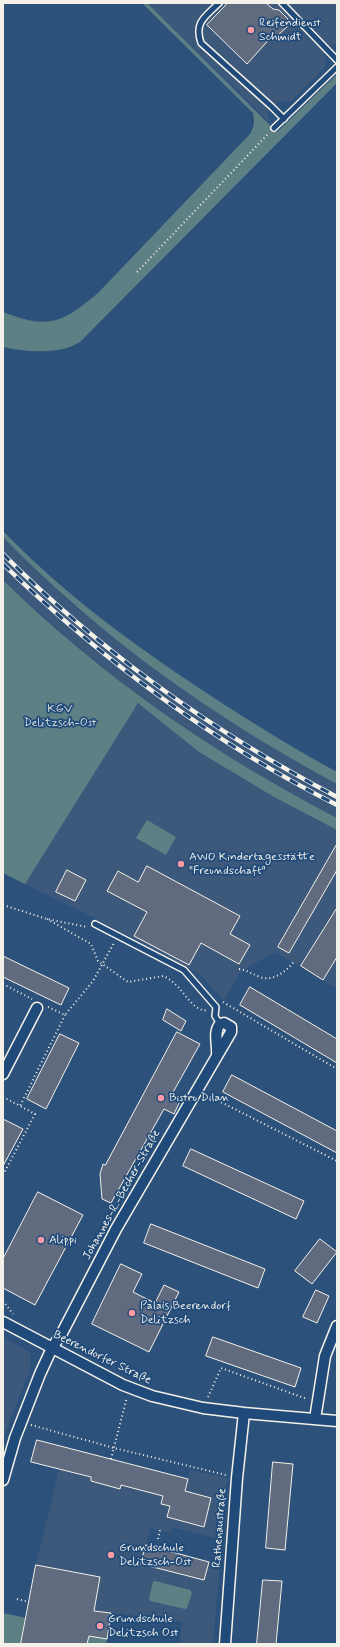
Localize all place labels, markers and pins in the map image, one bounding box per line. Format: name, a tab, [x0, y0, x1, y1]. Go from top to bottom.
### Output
place label: Reifendienst Schmidt	[259, 16, 321, 44]
marker: Reifendienst Schmidt	[246, 25, 256, 35]
place label: AWO Kindertagesstätte "Freundschaft"	[189, 850, 315, 878]
marker: AWO Kindertagesstätte "Freundschaft"	[176, 859, 186, 869]
place label: Bistro Dilan	[169, 1091, 230, 1105]
marker: Bistro Dilan	[156, 1093, 166, 1103]
place label: Alippi	[49, 1233, 77, 1247]
marker: Alippi	[36, 1235, 46, 1245]
place label: Palais Beerendorf Delitzsch	[140, 1299, 231, 1327]
marker: Palais Beerendorf Delitzsch	[127, 1308, 137, 1318]
place label: Grundschule Delitzsch-Ost	[119, 1541, 191, 1569]
marker: Grundschule Delitzsch-Ost	[106, 1550, 116, 1560]
place label: Grundschule Delitzsch Ost	[108, 1612, 178, 1640]
marker: Grundschule Delitzsch Ost	[95, 1621, 105, 1631]

